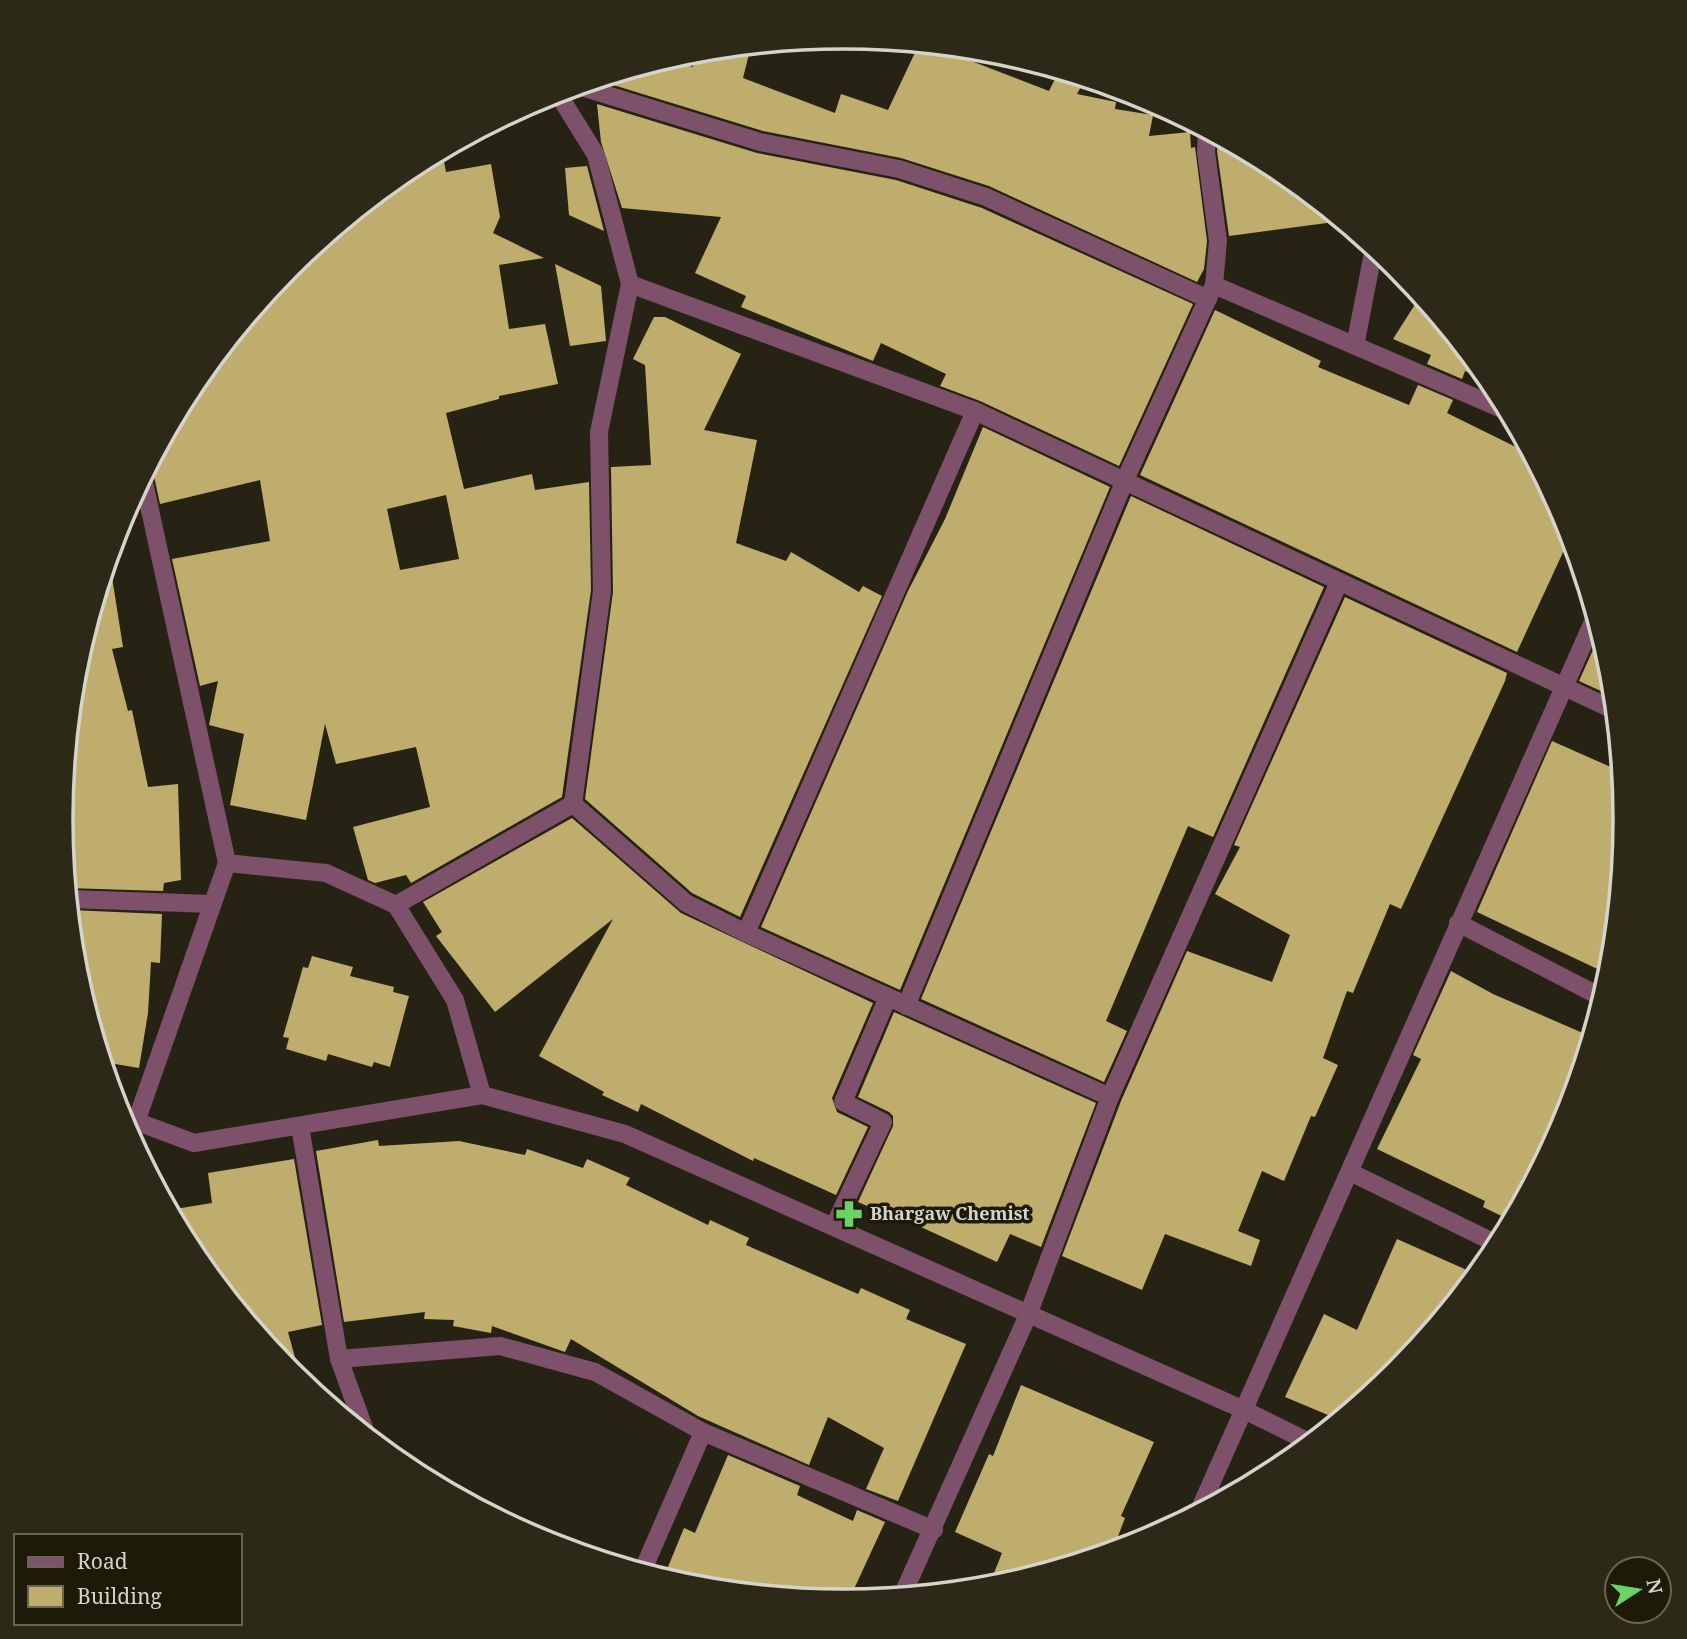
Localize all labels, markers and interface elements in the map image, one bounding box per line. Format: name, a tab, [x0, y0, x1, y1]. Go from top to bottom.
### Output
pharmacy icon: Bhargaw Chemist	[834, 1199, 864, 1229]
place label: Bhargaw Chemist	[870, 1201, 1030, 1225]
legend	[14, 1534, 242, 1625]
text: Road	[77, 1547, 128, 1575]
north arrow	[1603, 1555, 1673, 1625]
text: N	[1640, 1576, 1669, 1597]
text: Building	[77, 1582, 162, 1610]

